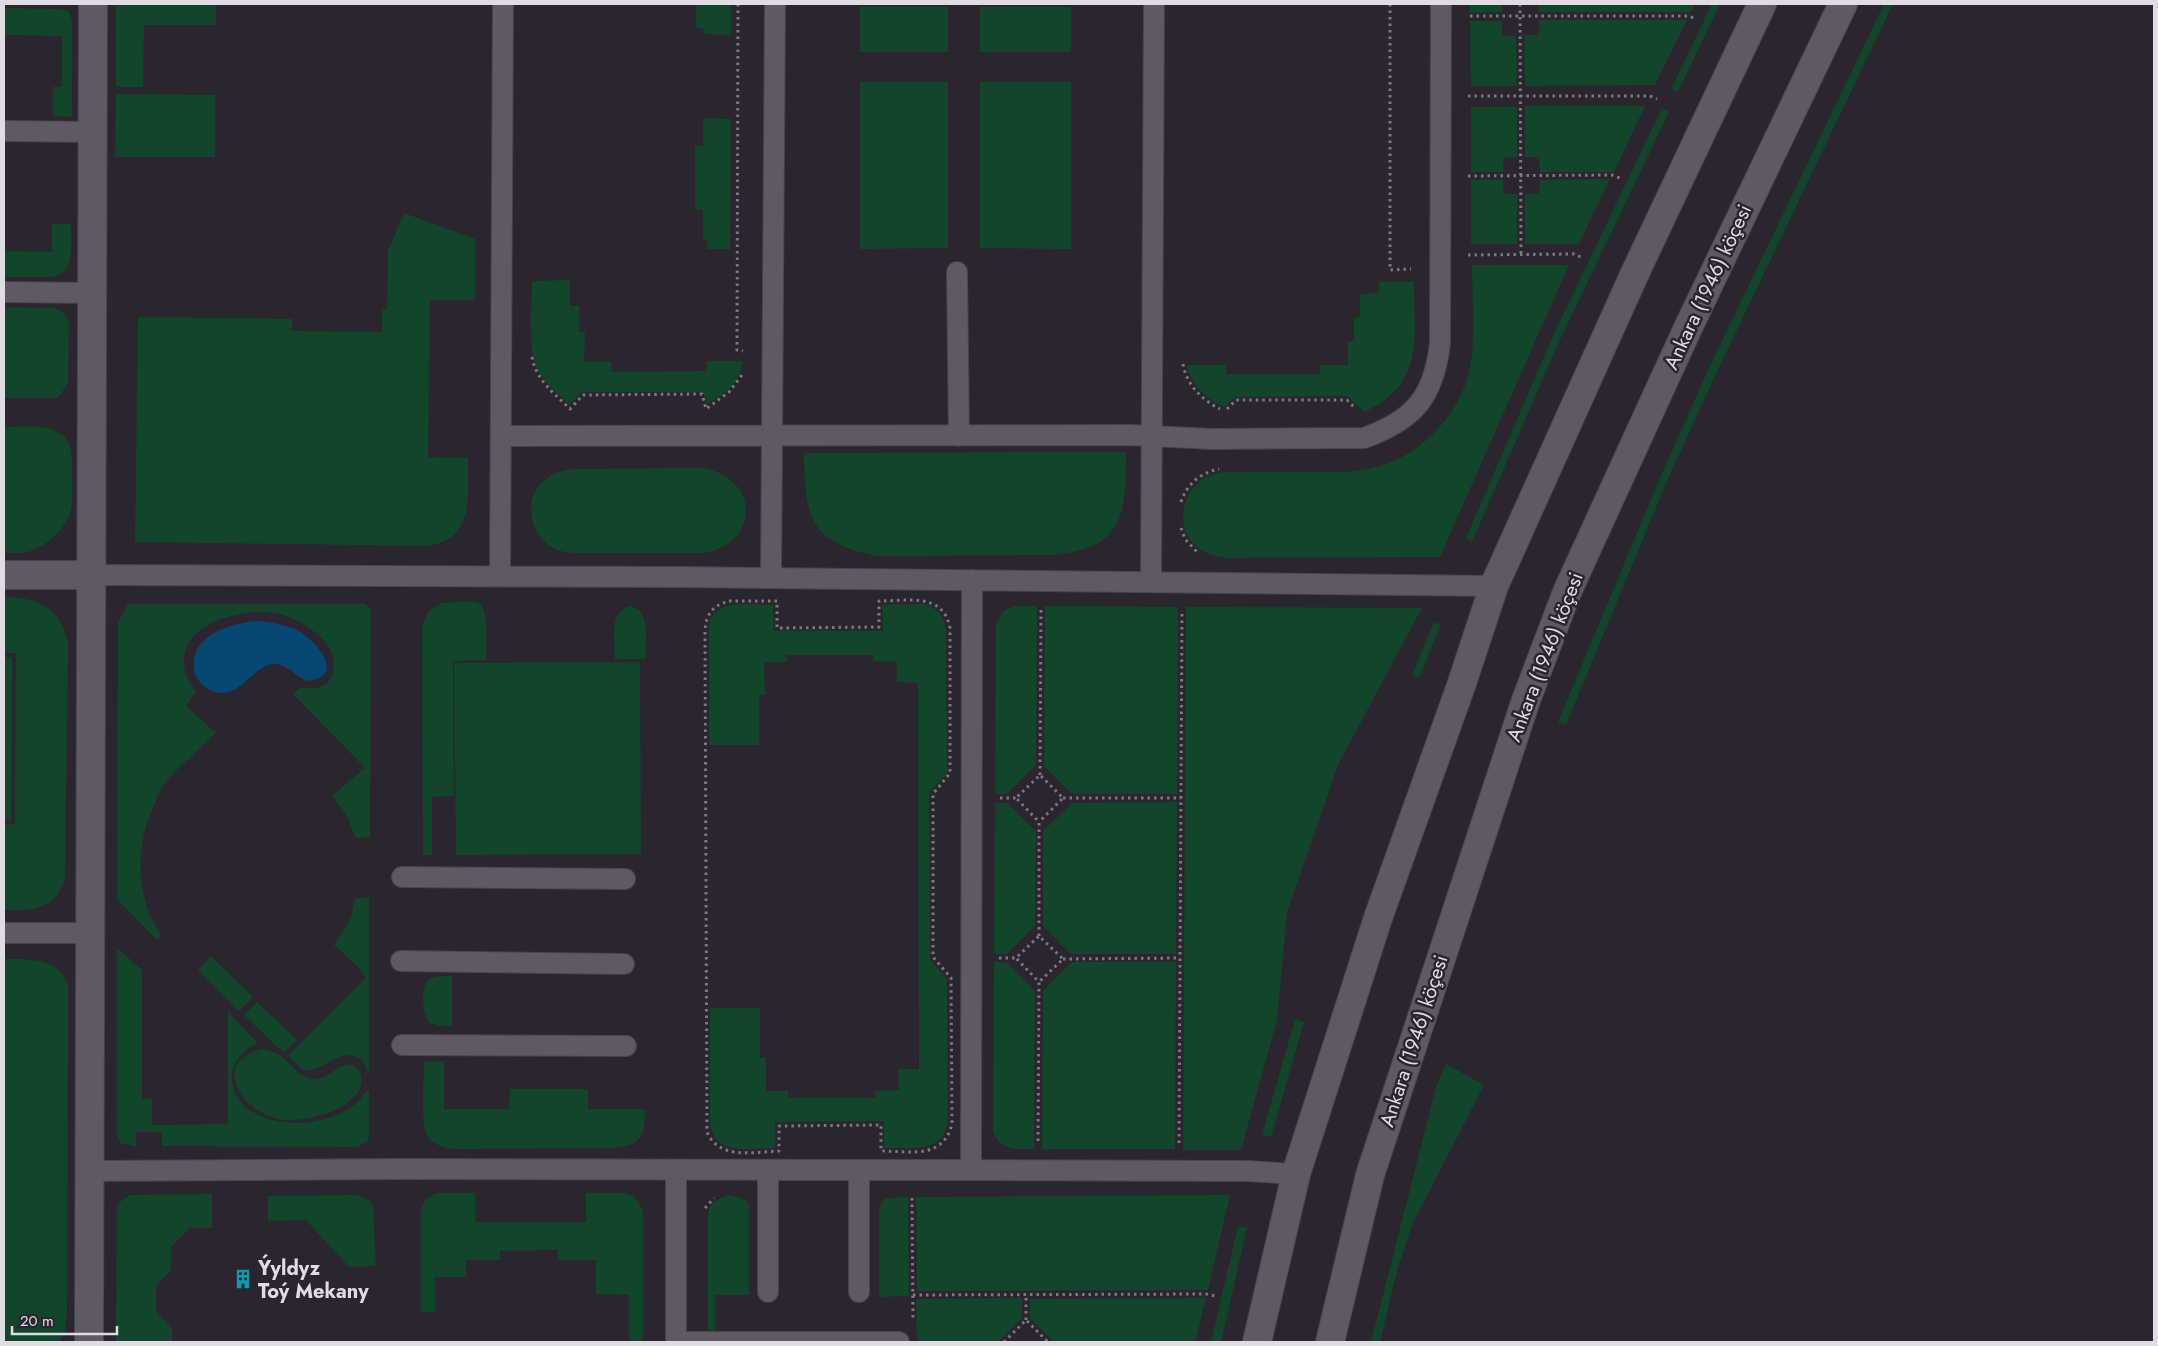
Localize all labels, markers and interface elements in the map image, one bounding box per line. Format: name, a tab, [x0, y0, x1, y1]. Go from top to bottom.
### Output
street label: Ankara (1946) köçesi	[1657, 200, 1759, 374]
street label: Ankara (1946) köçesi	[1499, 568, 1591, 746]
street label: Ankara (1946) köçesi	[1373, 951, 1455, 1131]
place label: Ýyldyz Toý Mekany	[257, 1254, 369, 1306]
building icon: Ýyldyz Toý Mekany	[232, 1268, 254, 1290]
scale bar	[12, 1304, 118, 1336]
text: 20 m	[20, 1310, 54, 1332]

